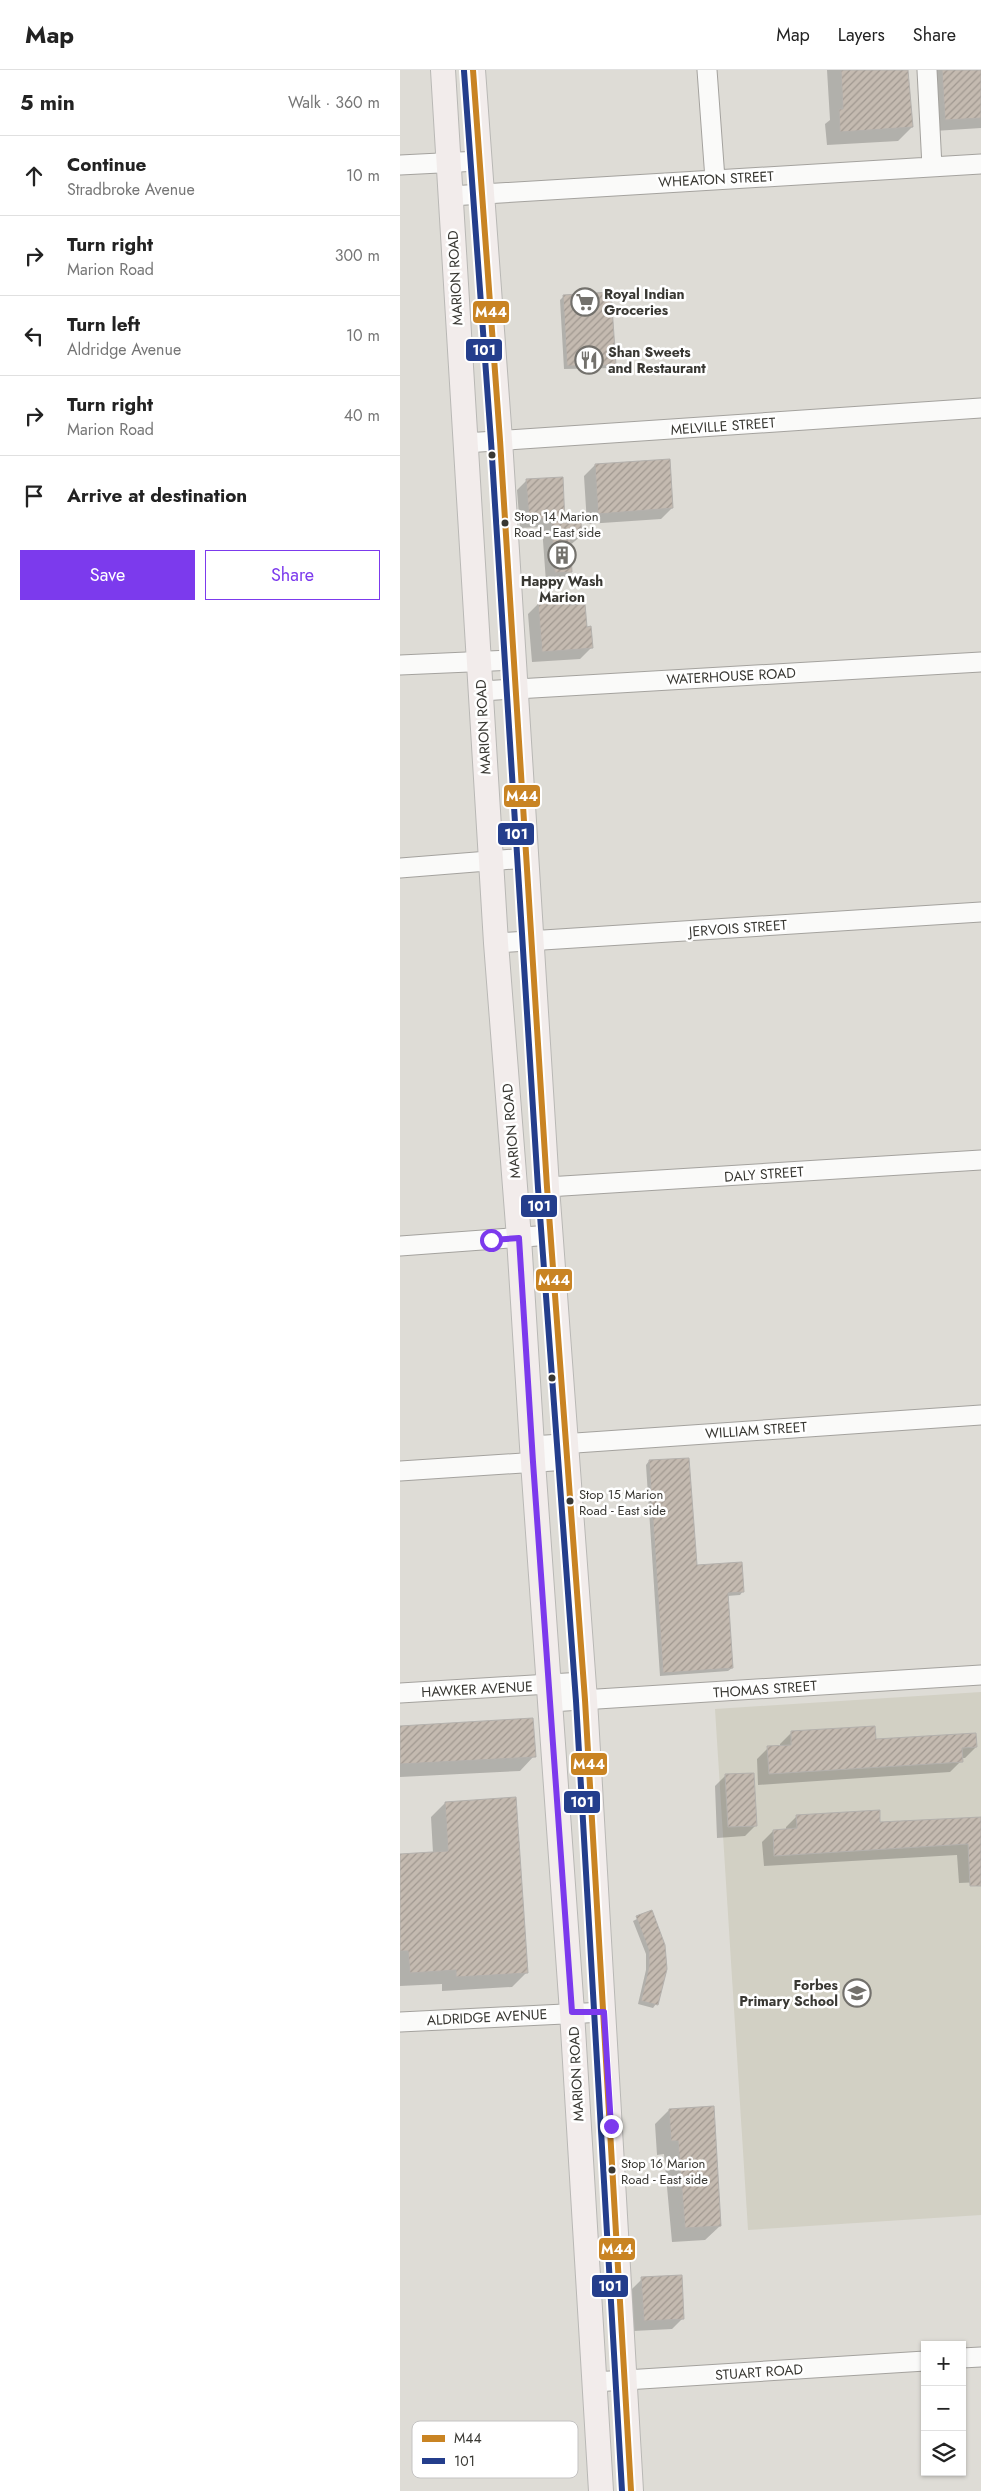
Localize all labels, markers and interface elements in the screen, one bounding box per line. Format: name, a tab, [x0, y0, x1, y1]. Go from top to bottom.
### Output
text: Map	[25, 17, 74, 52]
text: Map	[776, 22, 810, 48]
text: Layers	[838, 22, 885, 48]
text: Share	[913, 22, 956, 48]
text: 5 min	[20, 88, 75, 118]
text: Walk · 360 m	[288, 91, 380, 114]
text: Continue	[67, 151, 146, 178]
icon: ahead	[20, 162, 48, 190]
text: 10 m	[346, 164, 380, 187]
street label: WHEATON STREET	[658, 166, 775, 192]
text: Stradbroke Avenue	[67, 178, 195, 201]
street label: MARION ROAD	[443, 230, 467, 326]
text: Turn right	[67, 231, 153, 258]
icon: right	[20, 242, 48, 270]
text: 300 m	[335, 244, 380, 267]
text: Marion Road	[67, 258, 154, 281]
place label: Royal Indian Groceries	[604, 284, 685, 320]
supermarket icon: Royal Indian Groceries	[570, 287, 600, 317]
line badge: M44	[472, 300, 510, 324]
text: M44	[475, 302, 507, 322]
text: Turn left	[67, 311, 140, 338]
icon: left	[20, 322, 48, 350]
text: 10 m	[346, 324, 380, 347]
text: Aldridge Avenue	[67, 338, 181, 361]
line badge: 101	[465, 338, 503, 362]
text: 101	[472, 340, 496, 360]
place label: Shan Sweets and Restaurant	[608, 342, 706, 378]
restaurant icon: Shan Sweets and Restaurant	[574, 345, 604, 375]
text: Turn right	[67, 391, 153, 418]
icon: right	[20, 402, 48, 430]
text: 40 m	[344, 404, 380, 427]
street label: MELVILLE STREET	[670, 412, 777, 440]
text: Marion Road	[67, 418, 154, 441]
unlabelled marker	[487, 450, 497, 460]
icon: arrive	[20, 482, 48, 510]
text: Arrive at destination	[67, 482, 247, 509]
place label: Stop 14 Marion Road - East side	[514, 507, 601, 542]
marker: Stop 14 Marion Road - East side	[500, 518, 510, 528]
building icon: Happy Wash Marion	[547, 540, 577, 570]
button: Save	[20, 550, 195, 600]
button: Share	[205, 550, 380, 600]
place label: Happy Wash Marion	[521, 571, 603, 607]
street label: WATERHOUSE ROAD	[666, 663, 796, 689]
street label: MARION ROAD	[471, 679, 495, 775]
line badge: M44	[503, 784, 541, 808]
text: M44	[506, 786, 538, 806]
line badge: 101	[497, 822, 535, 846]
text: 101	[504, 824, 528, 844]
street label: JERVOIS STREET	[686, 915, 788, 942]
street label: MARION ROAD	[497, 1083, 525, 1179]
street label: DALY STREET	[724, 1161, 805, 1187]
line badge: 101	[520, 1194, 558, 1218]
text: 101	[527, 1196, 551, 1216]
route start	[480, 1229, 503, 1252]
line badge: M44	[535, 1268, 573, 1292]
text: M44	[538, 1270, 570, 1290]
unlabelled marker	[547, 1373, 557, 1383]
street label: WILLIAM STREET	[704, 1416, 808, 1444]
place label: Stop 15 Marion Road - East side	[579, 1485, 666, 1520]
marker: Stop 15 Marion Road - East side	[565, 1496, 575, 1506]
street label: THOMAS STREET	[712, 1675, 818, 1703]
street label: HAWKER AVENUE	[421, 1676, 533, 1702]
line badge: M44	[570, 1752, 608, 1776]
text: M44	[573, 1754, 605, 1774]
line badge: 101	[563, 1790, 601, 1814]
text: 101	[570, 1792, 594, 1812]
place label: Forbes Primary School	[739, 1975, 839, 2011]
school or university icon: Forbes Primary School	[842, 1978, 872, 2008]
street label: ALDRIDGE AVENUE	[426, 2004, 548, 2030]
street label: MARION ROAD	[564, 2026, 588, 2122]
route end	[600, 2115, 623, 2138]
place label: Stop 16 Marion Road - East side	[621, 2154, 708, 2189]
marker: Stop 16 Marion Road - East side	[607, 2165, 617, 2175]
line badge: M44	[598, 2237, 636, 2261]
text: M44	[601, 2239, 633, 2259]
line badge: 101	[591, 2274, 629, 2298]
text: 101	[598, 2276, 622, 2296]
map controls	[921, 2341, 966, 2476]
button: +	[921, 2341, 966, 2386]
street label: STUART ROAD	[714, 2359, 804, 2385]
button: −	[921, 2386, 966, 2431]
legend	[412, 2421, 578, 2478]
text: M44	[454, 2428, 482, 2448]
button: layers	[921, 2431, 966, 2476]
text: 101	[454, 2451, 475, 2471]

